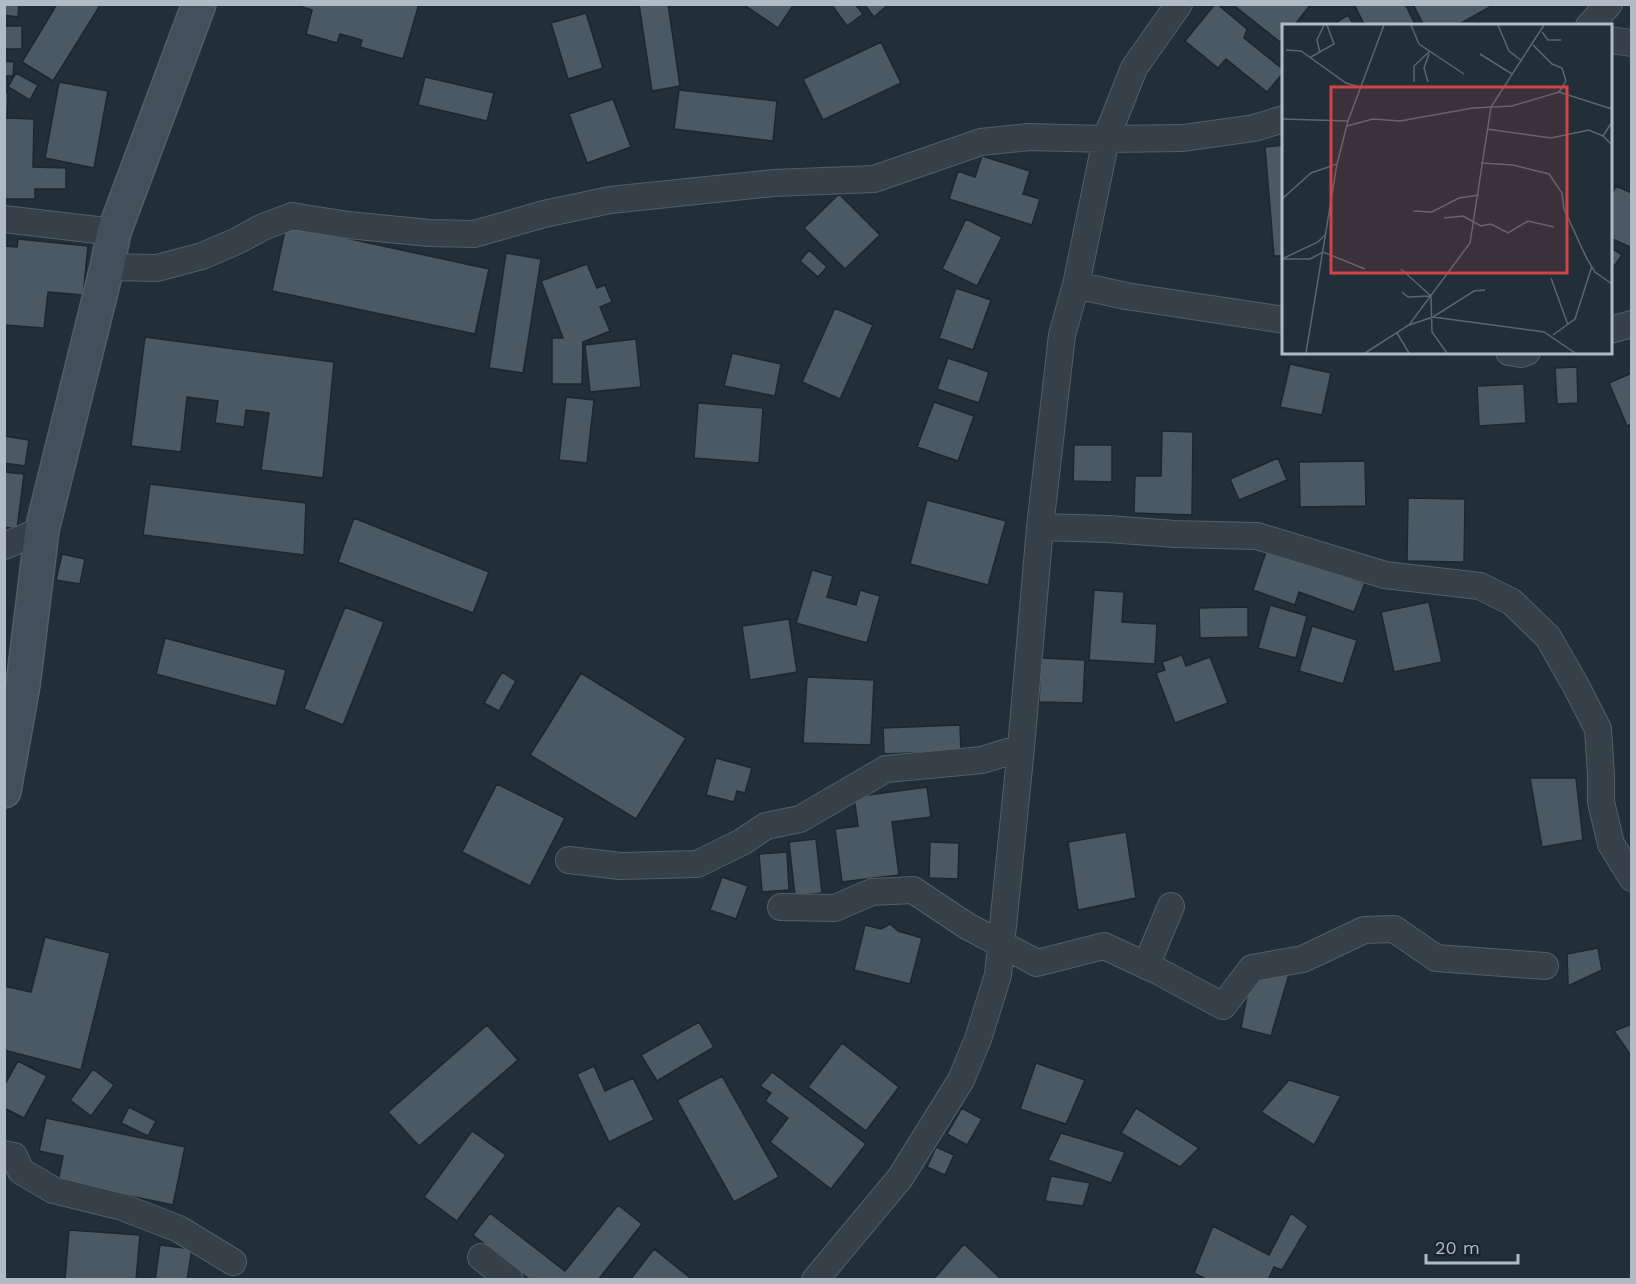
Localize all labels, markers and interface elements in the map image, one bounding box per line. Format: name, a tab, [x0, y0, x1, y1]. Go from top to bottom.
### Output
inset map	[1282, 24, 1612, 354]
scale bar	[1426, 1227, 1518, 1265]
text: 20 m	[1435, 1237, 1480, 1258]

